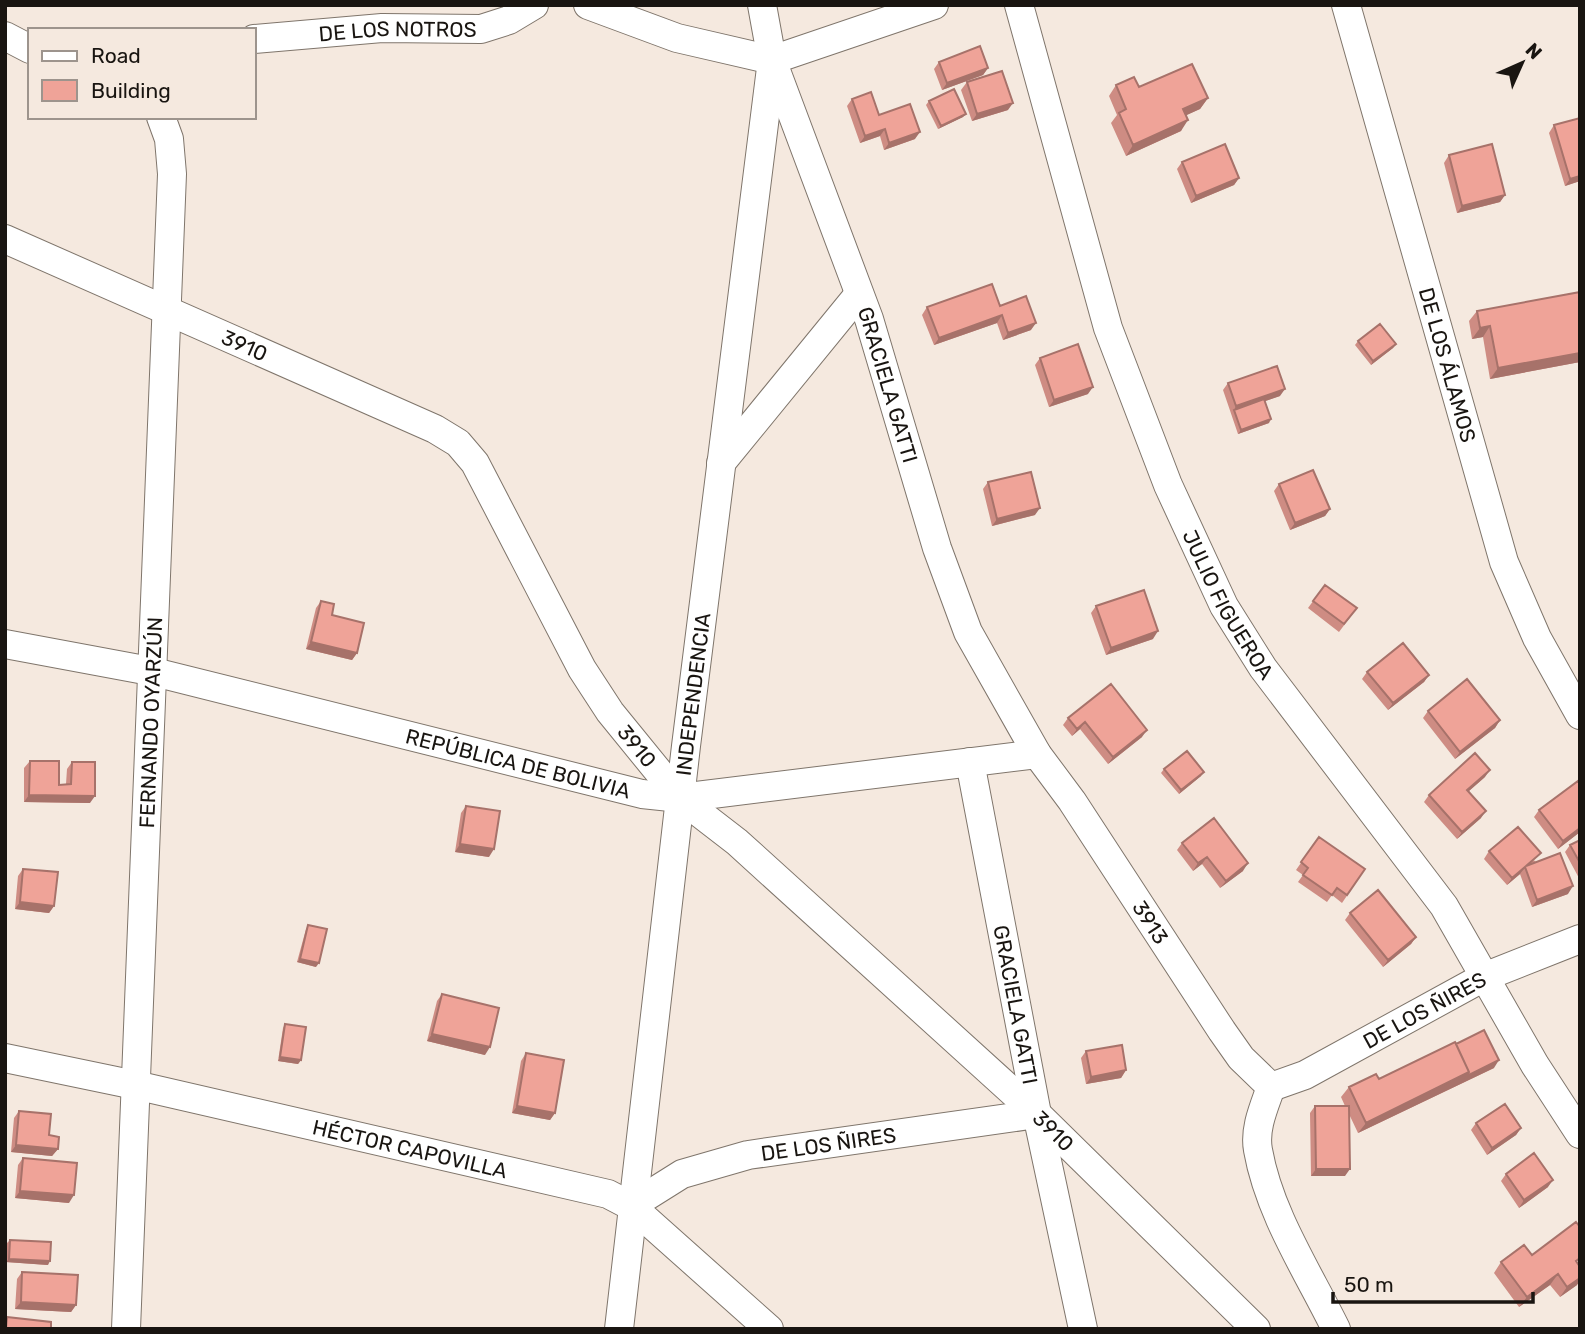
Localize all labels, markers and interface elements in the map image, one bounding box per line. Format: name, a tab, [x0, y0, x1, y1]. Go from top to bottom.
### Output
street label: DE LOS NOTROS	[318, 15, 477, 46]
legend	[28, 28, 256, 119]
north arrow	[1487, 28, 1557, 98]
text: N	[1521, 38, 1547, 64]
text: Road	[91, 43, 141, 68]
text: Building	[91, 78, 171, 103]
street label: DE LOS ÁLAMOS	[1414, 285, 1482, 445]
street label: GRACIELA GATTI	[853, 303, 923, 466]
street label: 3910	[218, 324, 271, 366]
street label: JULIO FIGUEROA	[1178, 526, 1279, 684]
street label: INDEPENDENCIA	[670, 611, 715, 777]
street label: FERNANDO OYARZÚN	[133, 616, 167, 829]
street label: 3910	[613, 719, 662, 772]
street label: REPÚBLICA DE BOLIVIA	[403, 723, 633, 803]
street label: 3913	[1128, 896, 1174, 948]
street label: GRACIELA GATTI	[989, 923, 1044, 1086]
street label: DE LOS ÑIRES	[1358, 966, 1490, 1053]
street label: 3910	[1028, 1105, 1079, 1156]
street label: HÉCTOR CAPOVILLA	[310, 1114, 510, 1183]
street label: DE LOS ÑIRES	[759, 1122, 898, 1166]
scale bar	[1333, 1260, 1532, 1304]
text: 50 m	[1344, 1272, 1394, 1297]

